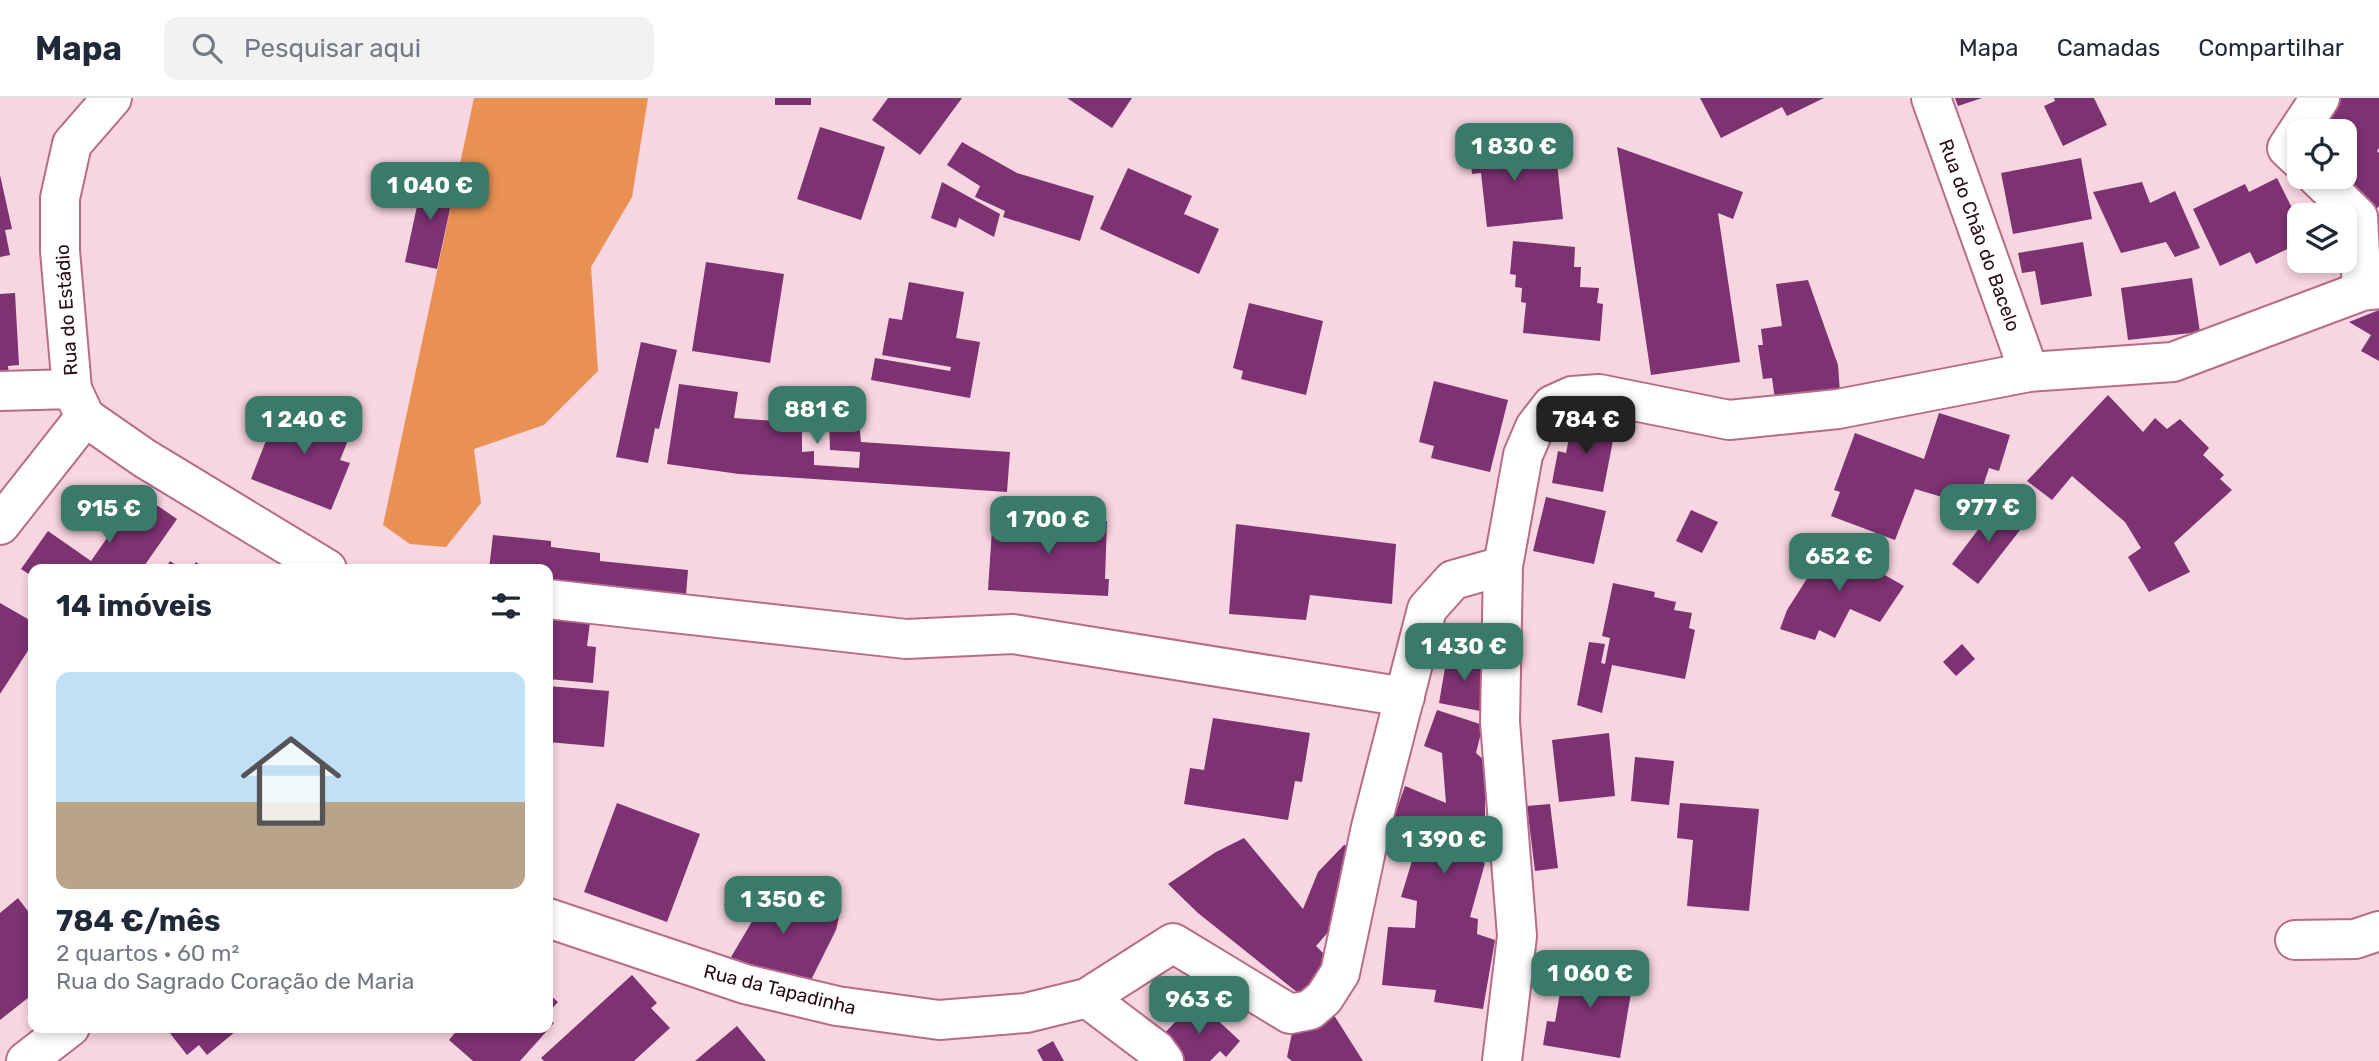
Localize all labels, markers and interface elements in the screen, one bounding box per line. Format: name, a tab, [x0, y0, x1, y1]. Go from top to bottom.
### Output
search box	[164, 17, 654, 80]
text: Mapa	[35, 29, 122, 68]
icon: search	[188, 29, 226, 67]
text: Pesquisar aqui	[244, 33, 421, 64]
text: Mapa	[1959, 34, 2019, 62]
text: Camadas	[2057, 34, 2160, 62]
text: Compartilhar	[2198, 34, 2344, 62]
map controls	[2287, 119, 2357, 273]
button: locate	[2287, 119, 2357, 189]
pin: 1 830 €	[1449, 123, 1579, 183]
text: 1 830 €	[1471, 132, 1557, 160]
street label: Rua do Chão do Bacelo	[1934, 136, 2025, 334]
pin: 1 040 €	[365, 162, 495, 222]
text: 1 040 €	[387, 171, 473, 199]
button: layers	[2287, 203, 2357, 273]
street label: Rua do Estádio	[50, 243, 83, 377]
pin: 881 €	[768, 386, 866, 446]
text: 881 €	[784, 395, 850, 423]
pin: 1 240 €	[239, 396, 369, 456]
pin: 784 €	[1537, 396, 1635, 456]
text: 1 240 €	[261, 405, 347, 433]
text: 784 €	[1552, 405, 1620, 433]
pin: 977 €	[1939, 484, 2037, 544]
pin: 915 €	[60, 486, 158, 545]
text: 977 €	[1956, 493, 2020, 521]
text: 915 €	[77, 494, 141, 522]
pin: 1 700 €	[983, 496, 1113, 556]
text: 1 700 €	[1006, 505, 1090, 533]
pin: 652 €	[1790, 533, 1888, 593]
text: 652 €	[1805, 542, 1873, 570]
icon: filters	[487, 587, 525, 625]
text: 14 imóveis	[56, 588, 212, 624]
pin: 1 430 €	[1399, 624, 1529, 683]
text: 1 430 €	[1421, 632, 1507, 660]
icon: home	[228, 718, 354, 844]
pin: 1 390 €	[1379, 816, 1509, 876]
text: 1 390 €	[1402, 825, 1486, 853]
pin: 1 350 €	[718, 876, 848, 936]
text: 1 350 €	[741, 885, 825, 913]
text: 784 €/mês	[56, 903, 221, 939]
text: 2 quartos · 60 m²	[56, 939, 239, 967]
pin: 1 060 €	[1525, 950, 1655, 1010]
street label: Rua da Tapadinha	[701, 959, 858, 1020]
text: 1 060 €	[1547, 959, 1633, 987]
text: Rua do Sagrado Coração de Maria	[56, 967, 414, 995]
pin: 963 €	[1150, 976, 1248, 1036]
text: 963 €	[1165, 985, 1233, 1013]

